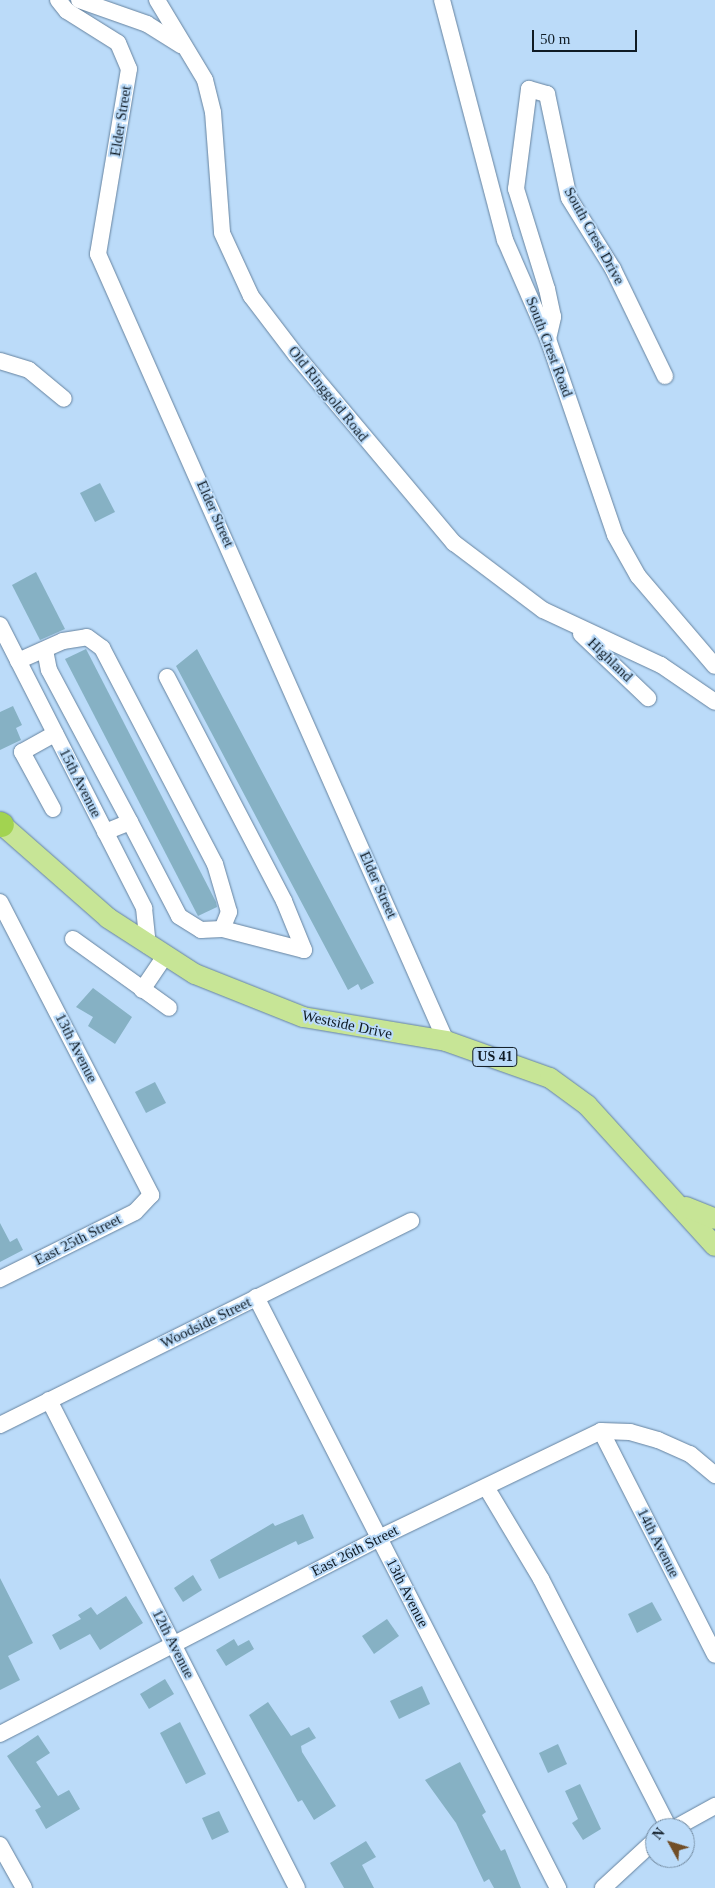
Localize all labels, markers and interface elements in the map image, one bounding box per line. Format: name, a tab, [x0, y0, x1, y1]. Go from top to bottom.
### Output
scale bar	[535, 20, 640, 52]
text: 50 m	[540, 31, 570, 47]
street label: Elder Street	[107, 84, 135, 158]
street label: South Crest Drive	[560, 184, 628, 288]
street label: South Crest Road	[522, 294, 576, 400]
street label: Old Ringgold Road	[284, 343, 372, 445]
street label: Elder Street	[192, 478, 238, 550]
street label: Highland	[584, 634, 636, 686]
street label: 15th Avenue	[55, 745, 105, 821]
street label: Elder Street	[355, 849, 401, 921]
street label: Westside Drive	[300, 1007, 394, 1043]
street label: 13th Avenue	[51, 1010, 101, 1086]
road number: US 41	[471, 1046, 519, 1068]
street label: East 25th Street	[32, 1210, 124, 1270]
street label: Woodside Street	[158, 1293, 254, 1353]
street label: 14th Avenue	[633, 1505, 683, 1581]
street label: East 26th Street	[309, 1521, 401, 1581]
street label: 13th Avenue	[382, 1555, 432, 1631]
street label: 12th Avenue	[148, 1606, 198, 1682]
north arrow	[645, 1818, 695, 1868]
text: N	[650, 1825, 668, 1843]

